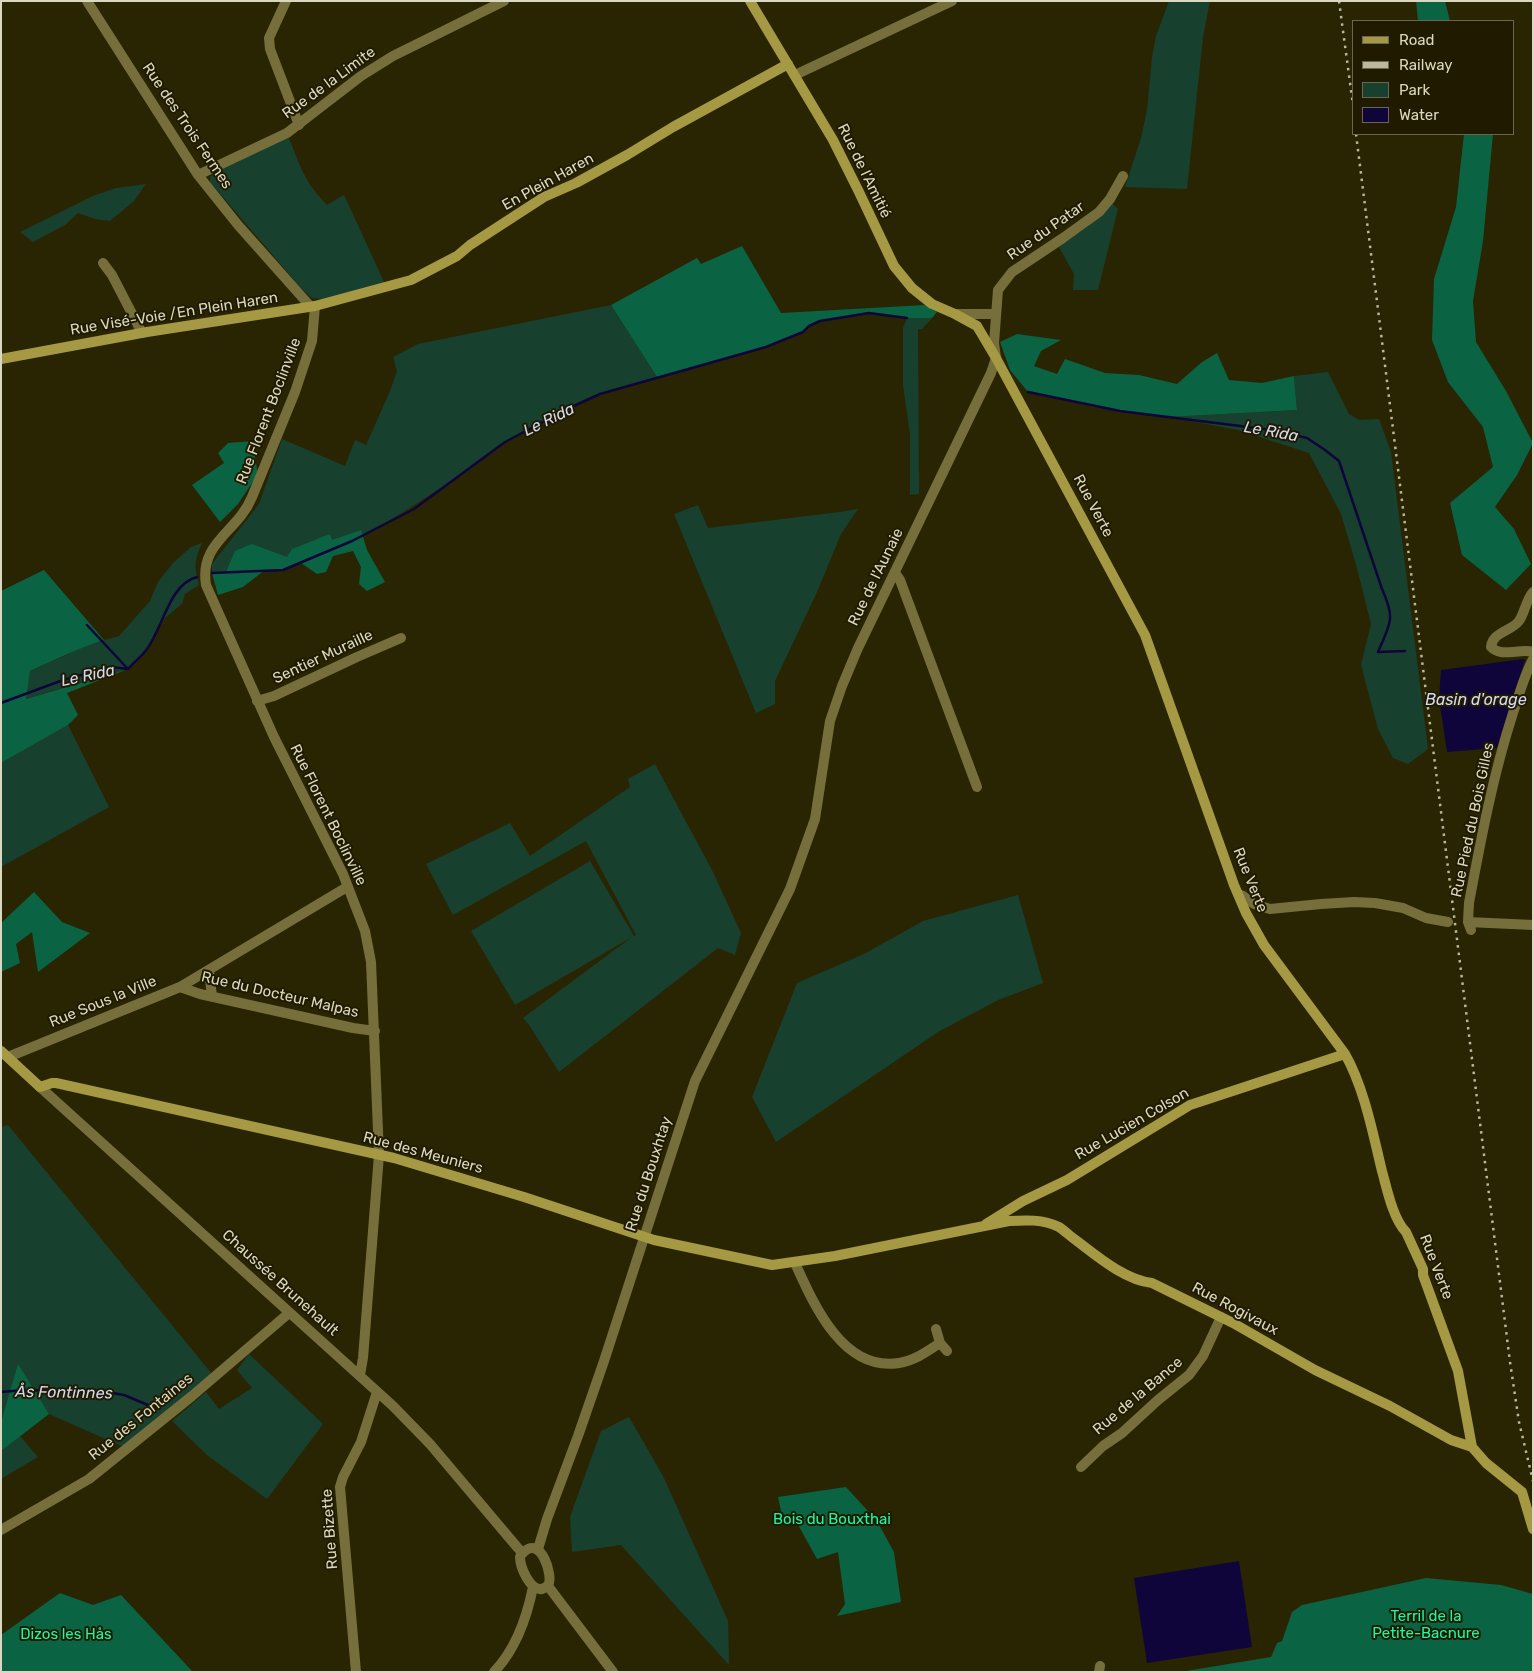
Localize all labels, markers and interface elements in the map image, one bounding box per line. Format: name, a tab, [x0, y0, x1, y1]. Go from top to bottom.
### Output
legend	[1352, 20, 1514, 135]
text: Road	[1399, 31, 1435, 49]
street label: Rue de la Limite	[279, 43, 379, 123]
text: Railway	[1399, 56, 1453, 74]
street label: Rue des Trois Fermes	[138, 60, 236, 192]
text: Park	[1399, 81, 1430, 99]
text: Water	[1399, 106, 1439, 124]
street label: Rue de l'Amitié	[833, 121, 895, 221]
street label: En Plein Haren	[499, 149, 597, 215]
street label: Rue du Patar	[1004, 198, 1088, 264]
street label: Rue Visé-Voie /En Plein Haren	[69, 289, 279, 339]
street label: Rue Florent Boclinville	[233, 335, 305, 487]
water label: Le Rida	[520, 399, 578, 441]
water label: Le Rida	[1242, 418, 1300, 446]
street label: Rue Verte	[1069, 472, 1117, 540]
street label: Rue de l'Aunaie	[845, 525, 907, 629]
street label: Sentier Muraille	[270, 626, 376, 688]
water label: Le Rida	[59, 661, 117, 691]
water label: Basin d'orage	[1425, 690, 1527, 710]
street label: Rue Florent Boclinville	[286, 741, 370, 889]
street label: Rue Pied du Bois Gilles	[1448, 741, 1498, 899]
street label: Rue Verte	[1229, 845, 1271, 915]
street label: Rue du Docteur Malpas	[199, 968, 361, 1022]
street label: Rue Sous la Ville	[47, 972, 159, 1032]
street label: Rue Lucien Colson	[1072, 1084, 1192, 1164]
street label: Rue du Bouxhtay	[622, 1114, 676, 1234]
street label: Rue des Meuniers	[361, 1128, 485, 1178]
street label: Chaussée Brunehault	[218, 1226, 342, 1340]
street label: Rue Verte	[1415, 1232, 1457, 1302]
street label: Rue Rogivaux	[1189, 1279, 1281, 1339]
street label: Rue de la Bance	[1089, 1353, 1187, 1439]
street label: Rue des Fontaines	[85, 1370, 197, 1464]
water label: Ås Fontinnes	[15, 1383, 113, 1403]
street label: Rue Bizette	[318, 1488, 342, 1570]
park label: Bois du Bouxthai	[773, 1511, 891, 1529]
park label: Terril de la Petite-Bacnure	[1372, 1608, 1480, 1643]
park label: Dizos les Hås	[20, 1626, 112, 1644]

